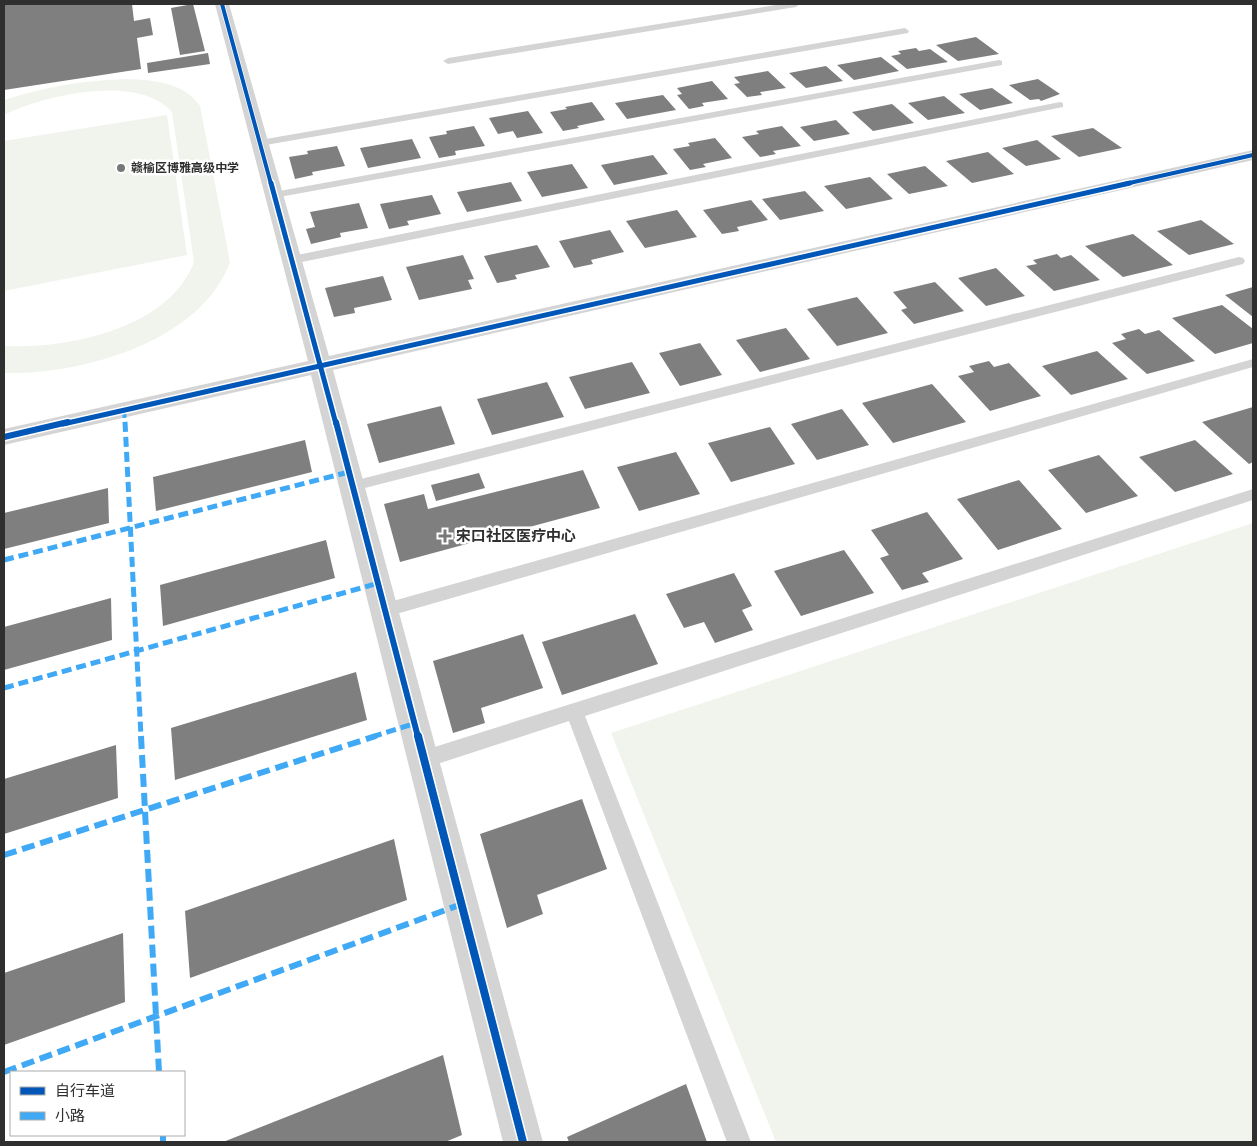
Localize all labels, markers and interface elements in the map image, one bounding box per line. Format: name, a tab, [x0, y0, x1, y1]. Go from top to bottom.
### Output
place label: 赣榆区博雅高级中学	[131, 160, 239, 175]
marker: 赣榆区博雅高级中学	[115, 162, 127, 174]
place label: 宋口社区医疗中心	[456, 526, 576, 545]
marker: 宋口社区医疗中心	[438, 529, 452, 543]
legend	[10, 1071, 185, 1136]
text: 自行车道	[55, 1081, 115, 1100]
text: 小路	[55, 1106, 85, 1125]

